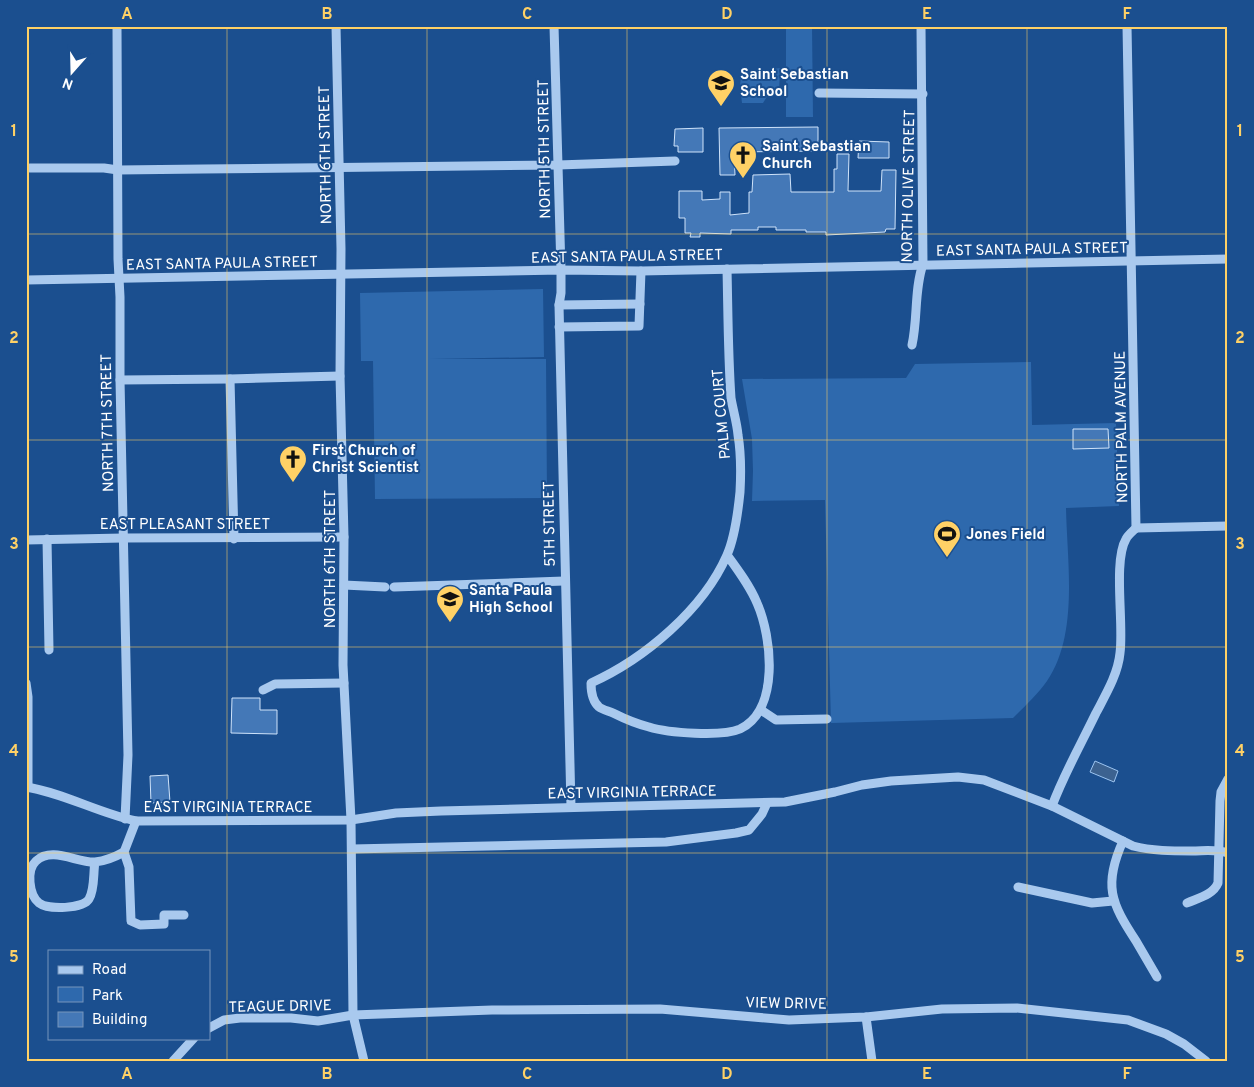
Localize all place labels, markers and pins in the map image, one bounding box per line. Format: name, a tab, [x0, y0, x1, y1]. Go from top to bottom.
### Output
place label: Saint Sebastian School	[740, 66, 849, 102]
school or university icon: Saint Sebastian School	[706, 68, 736, 107]
place label: Saint Sebastian Church	[762, 138, 871, 174]
church icon: Saint Sebastian Church	[728, 140, 758, 179]
place label: First Church of Christ Scientist	[312, 442, 419, 478]
church icon: First Church of Christ Scientist	[278, 444, 308, 483]
sports icon: Jones Field	[932, 519, 962, 558]
place label: Jones Field	[966, 526, 1045, 545]
place label: Santa Paula High School	[469, 582, 553, 618]
school or university icon: Santa Paula High School	[435, 584, 465, 623]

